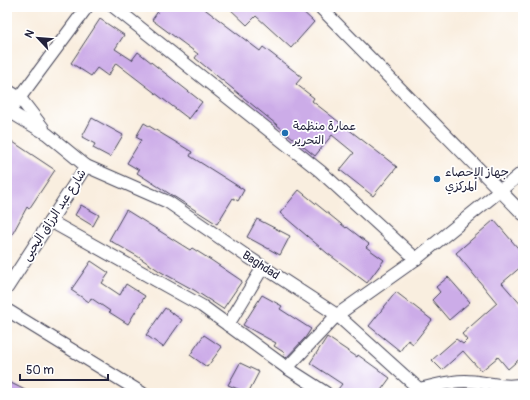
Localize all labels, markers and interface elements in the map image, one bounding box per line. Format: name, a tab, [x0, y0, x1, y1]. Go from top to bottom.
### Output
north arrow	[18, 18, 58, 58]
text: N	[22, 27, 37, 40]
place label: عمارة منظمة التحرير	[292, 119, 357, 148]
marker: عمارة منظمة التحرير	[280, 128, 290, 138]
place label: جهاز الإحصاء المركزي	[445, 165, 509, 195]
street label: شارع عبد الرزاق اليحيى	[19, 167, 91, 265]
marker: جهاز الإحصاء المركزي	[432, 174, 442, 184]
street label: Baghdad	[239, 248, 282, 283]
scale bar	[20, 356, 108, 382]
text: 50 m	[26, 363, 54, 378]

